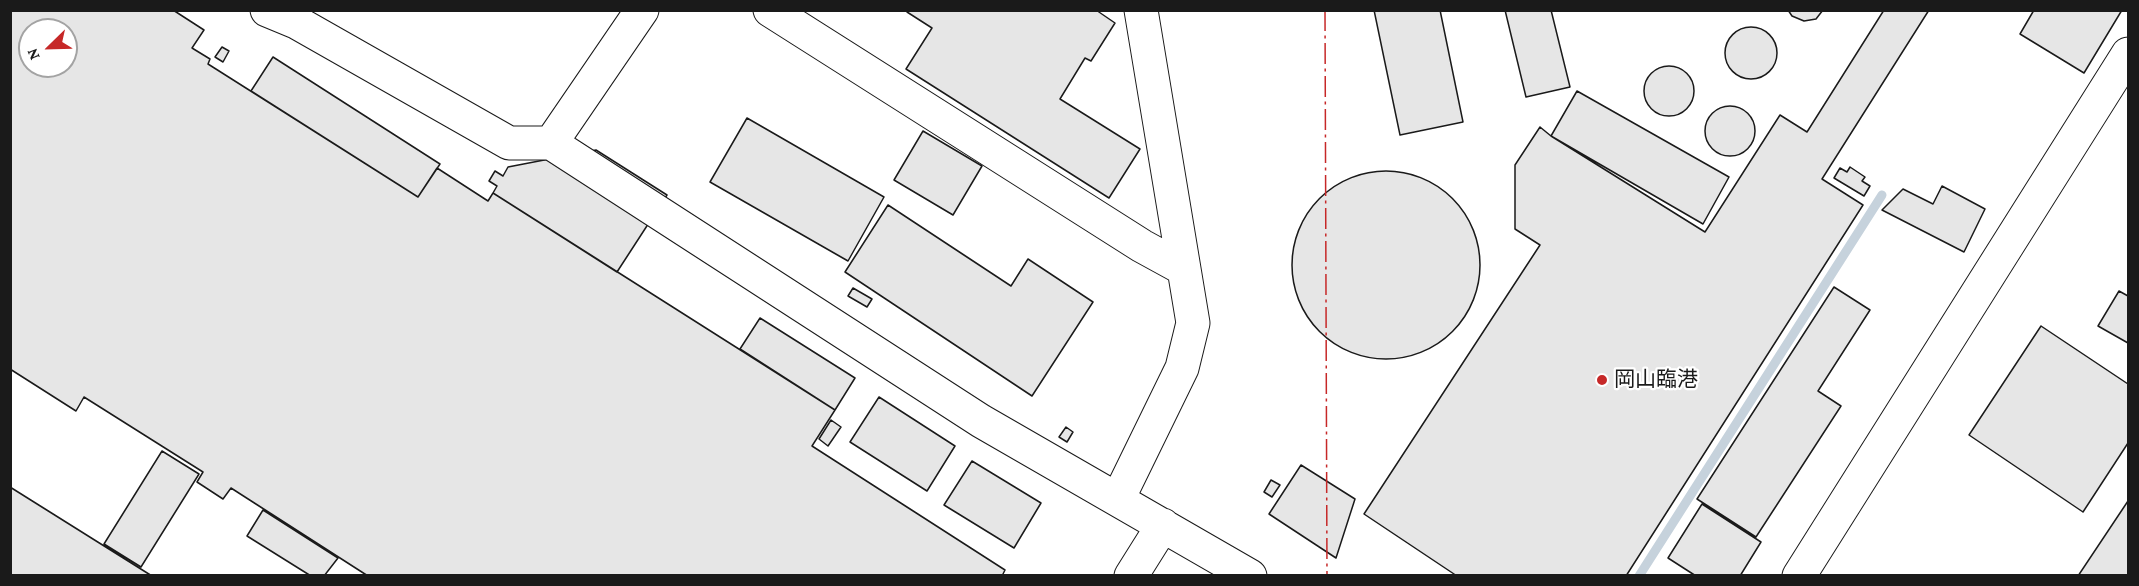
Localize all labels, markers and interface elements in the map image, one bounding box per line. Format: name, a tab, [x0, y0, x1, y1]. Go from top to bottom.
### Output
north arrow	[18, 18, 78, 78]
text: N	[23, 46, 43, 63]
place label: 岡山臨港	[1614, 367, 1698, 393]
marker: 岡山臨港	[1595, 373, 1609, 387]

